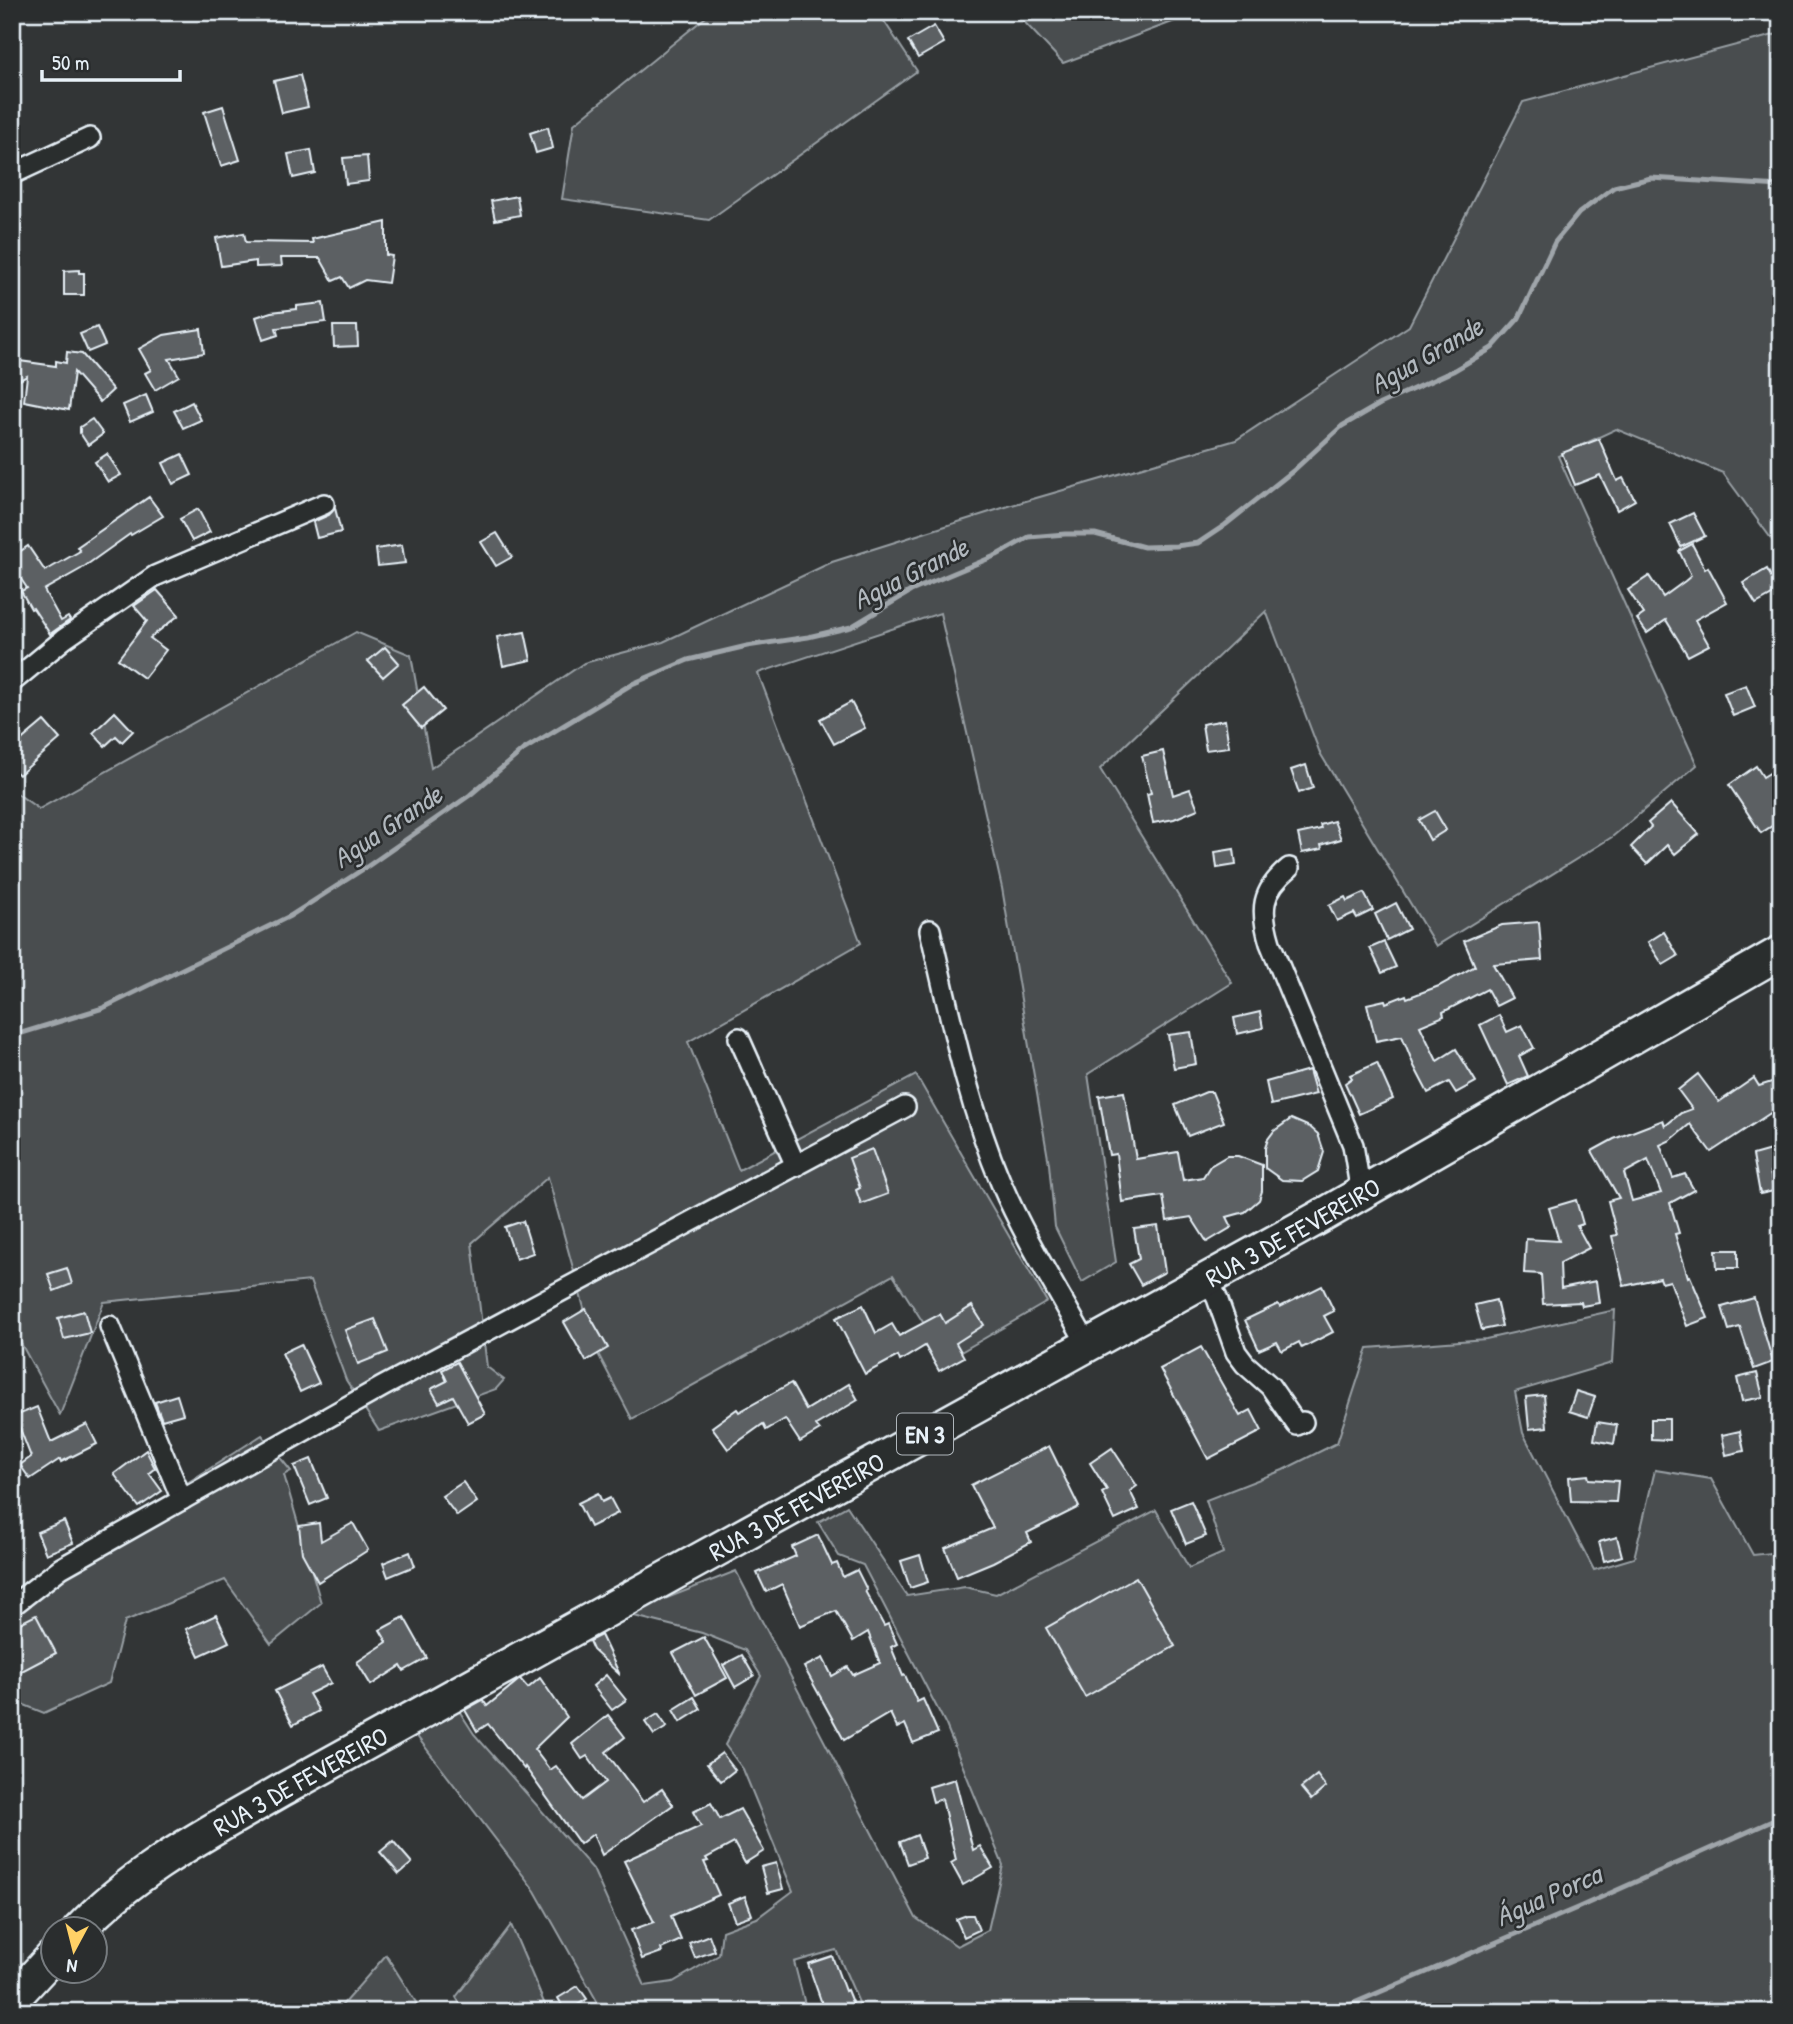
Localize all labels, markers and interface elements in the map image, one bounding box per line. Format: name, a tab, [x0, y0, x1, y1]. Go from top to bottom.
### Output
scale bar	[42, 38, 180, 82]
text: 50 m	[52, 48, 89, 77]
water label: Agua Grande	[1363, 306, 1491, 403]
water label: Agua Grande	[846, 527, 976, 618]
water label: Agua Grande	[325, 774, 451, 877]
street label: RUA 3 DE FEVEREIRO	[1199, 1169, 1386, 1295]
road number: EN 3	[897, 1414, 953, 1454]
street label: RUA 3 DE FEVEREIRO	[702, 1444, 890, 1569]
street label: RUA 3 DE FEVEREIRO	[206, 1718, 394, 1844]
water label: Água Porca	[1489, 1854, 1610, 1935]
north arrow	[38, 1916, 108, 1986]
text: N	[65, 1953, 79, 1980]

